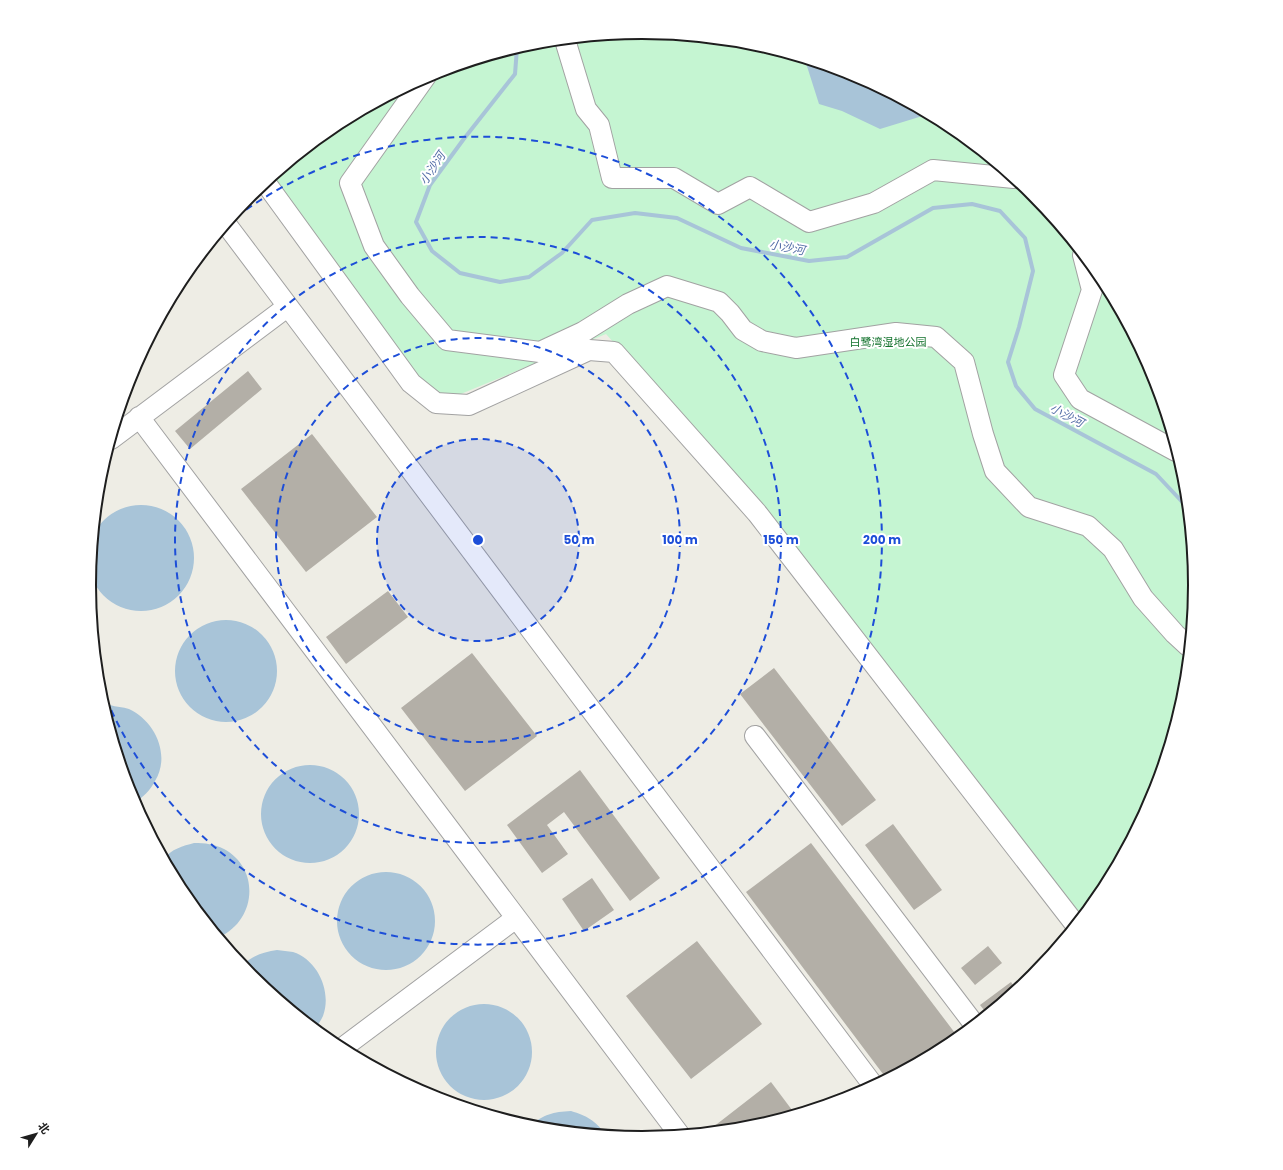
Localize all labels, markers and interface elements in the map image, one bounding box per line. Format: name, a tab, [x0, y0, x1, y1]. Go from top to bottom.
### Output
water label: 小沙河	[415, 147, 450, 188]
water label: 小沙河	[768, 235, 808, 259]
park label: 白鹭湾湿地公园	[850, 334, 927, 350]
water label: 小沙河	[1047, 399, 1089, 432]
text: 50 m	[564, 531, 595, 548]
text: 100 m	[662, 531, 698, 548]
text: 150 m	[763, 531, 799, 548]
text: 200 m	[863, 531, 901, 548]
centre of rings	[471, 533, 485, 547]
north arrow	[16, 1114, 56, 1154]
text: 北	[34, 1119, 54, 1137]

